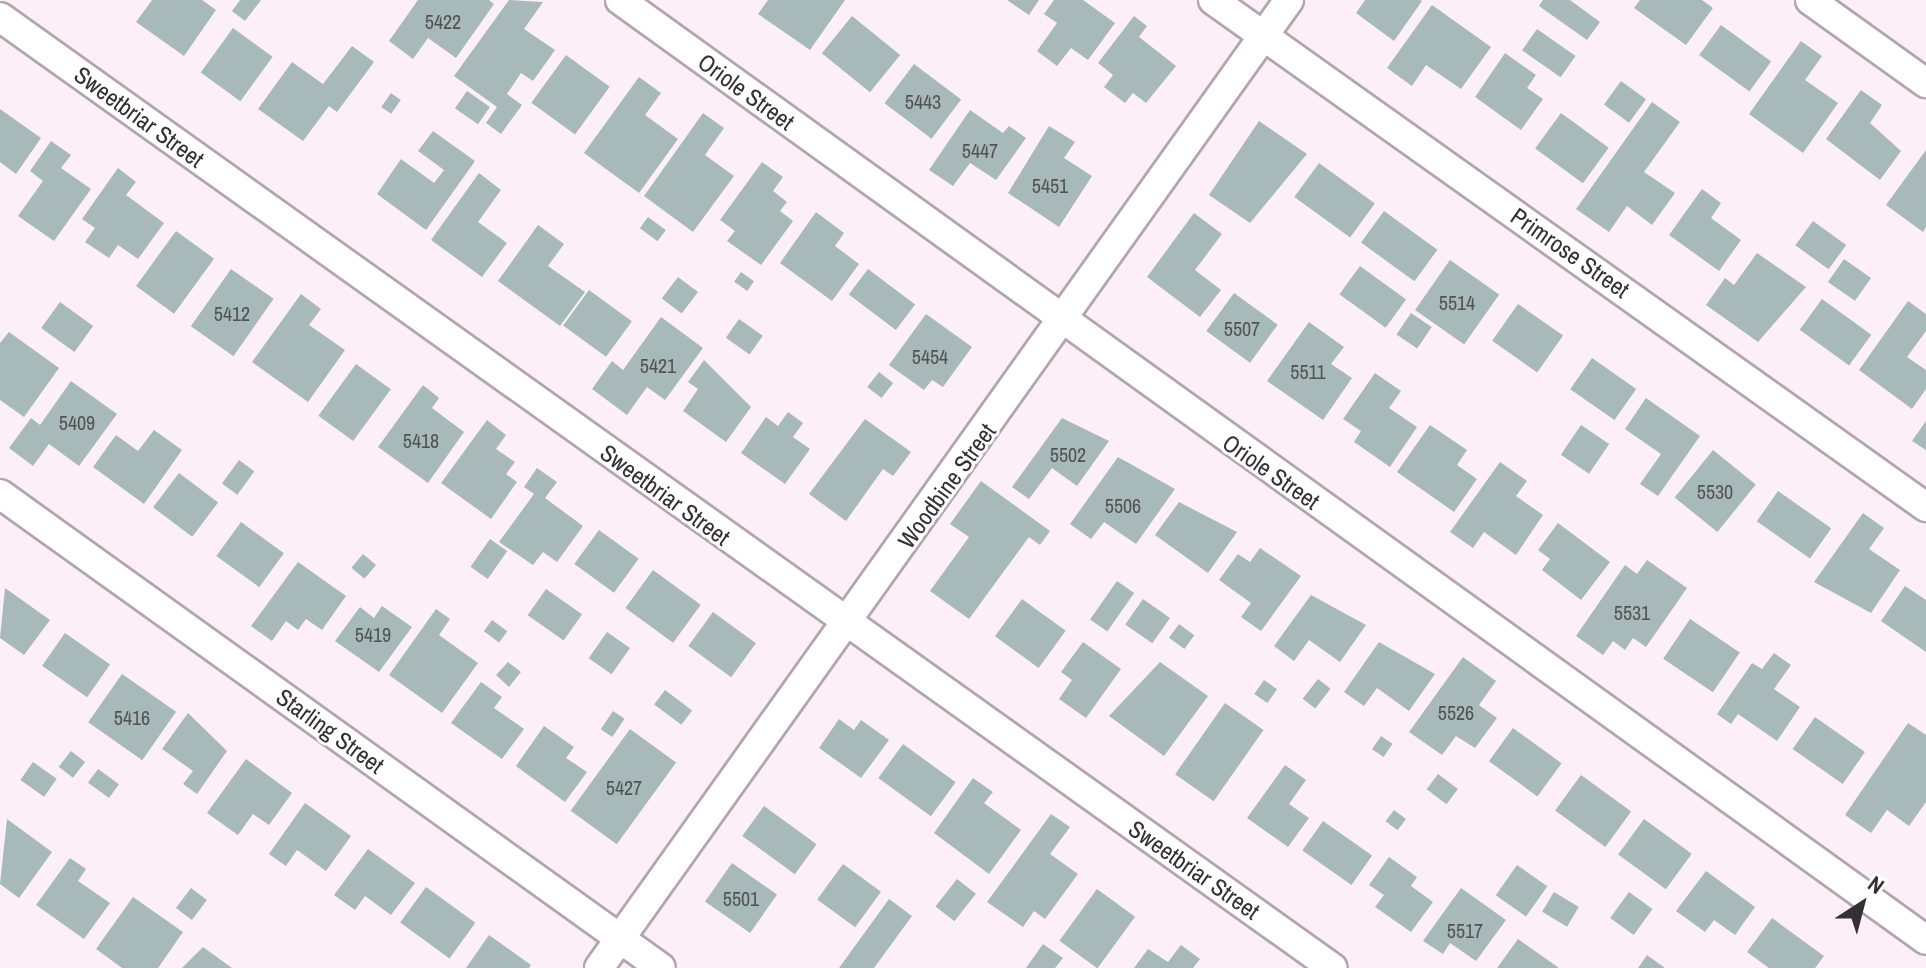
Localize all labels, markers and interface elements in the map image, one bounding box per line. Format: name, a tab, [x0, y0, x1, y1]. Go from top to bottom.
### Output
house number: 5422	[425, 9, 461, 33]
street label: Oriole Street	[692, 48, 800, 136]
street label: Sweetbriar Street	[69, 60, 209, 174]
house number: 5443	[905, 89, 941, 113]
house number: 5447	[962, 138, 998, 162]
house number: 5451	[1032, 173, 1068, 197]
street label: Primrose Street	[1505, 202, 1635, 304]
house number: 5514	[1439, 290, 1475, 314]
house number: 5412	[214, 301, 250, 325]
house number: 5507	[1224, 316, 1260, 340]
house number: 5454	[912, 344, 948, 368]
house number: 5421	[640, 353, 676, 377]
house number: 5511	[1290, 359, 1326, 383]
house number: 5409	[59, 410, 95, 434]
street label: Woodbine Street	[892, 418, 1002, 554]
house number: 5418	[403, 428, 439, 452]
street label: Oriole Street	[1217, 428, 1325, 516]
street label: Sweetbriar Street	[595, 438, 735, 552]
house number: 5502	[1050, 442, 1086, 466]
house number: 5530	[1697, 479, 1733, 503]
house number: 5506	[1105, 493, 1141, 517]
house number: 5531	[1614, 600, 1650, 624]
house number: 5419	[355, 622, 391, 646]
street label: Starling Street	[271, 682, 389, 780]
house number: 5526	[1438, 700, 1474, 724]
house number: 5416	[114, 705, 150, 729]
house number: 5427	[606, 775, 642, 799]
street label: Sweetbriar Street	[1123, 814, 1265, 926]
north arrow	[1822, 864, 1902, 944]
text: N	[1862, 869, 1890, 901]
house number: 5501	[723, 886, 759, 910]
house number: 5517	[1447, 918, 1483, 942]

